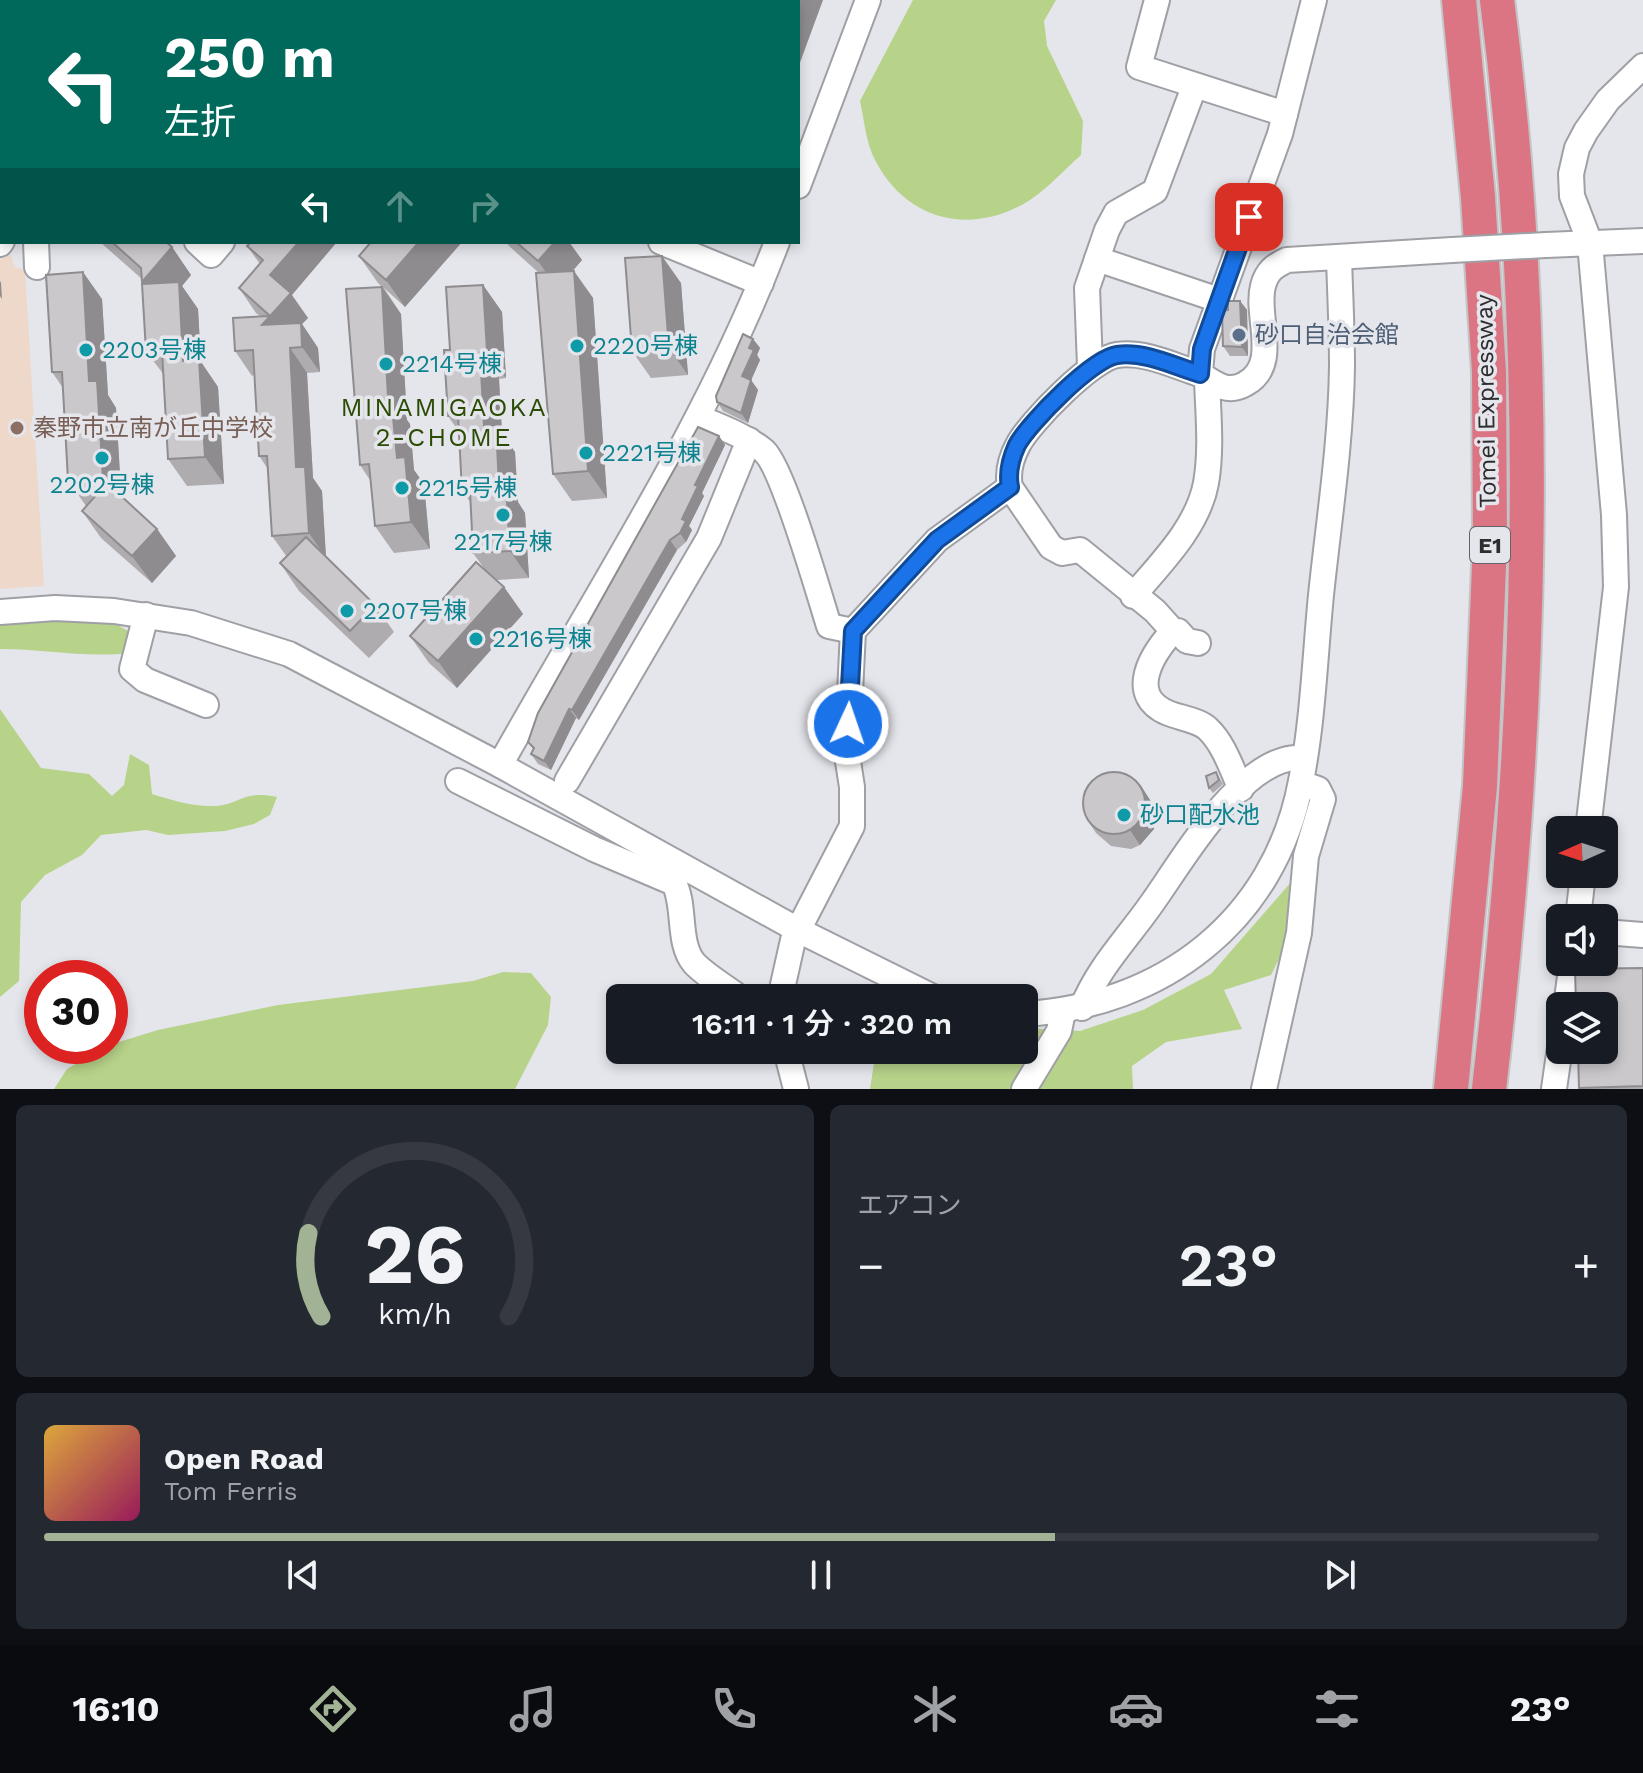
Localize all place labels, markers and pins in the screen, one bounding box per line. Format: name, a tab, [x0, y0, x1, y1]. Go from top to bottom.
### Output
pin	[1215, 183, 1283, 251]
place label: 砂口自治会館	[1255, 321, 1399, 349]
marker: 砂口自治会館	[1230, 326, 1248, 344]
place label: 2220号棟	[593, 332, 698, 360]
place label: 2203号棟	[102, 336, 206, 364]
marker: 2220号棟	[568, 337, 586, 355]
marker: 2203号棟	[77, 341, 95, 359]
place label: 2214号棟	[402, 350, 502, 378]
marker: 2214号棟	[377, 355, 395, 373]
place label: 秦野市立南が丘中学校	[33, 414, 273, 442]
marker: 秦野市立南が丘中学校	[8, 419, 26, 437]
place label: 2221号棟	[602, 439, 701, 467]
marker: 2221号棟	[577, 444, 595, 462]
marker: 2202号棟	[93, 449, 111, 467]
place label: 2202号棟	[50, 471, 154, 499]
place label: 2215号棟	[418, 474, 517, 502]
marker: 2215号棟	[393, 479, 411, 497]
marker: 2217号棟	[494, 506, 512, 524]
place label: 2217号棟	[454, 528, 552, 556]
place label: 2207号棟	[363, 597, 467, 625]
marker: 2207号棟	[338, 602, 356, 620]
place label: 2216号棟	[492, 625, 592, 653]
marker: 2216号棟	[467, 630, 485, 648]
place label: 砂口配水池	[1140, 801, 1260, 829]
marker: 砂口配水池	[1115, 806, 1133, 824]

